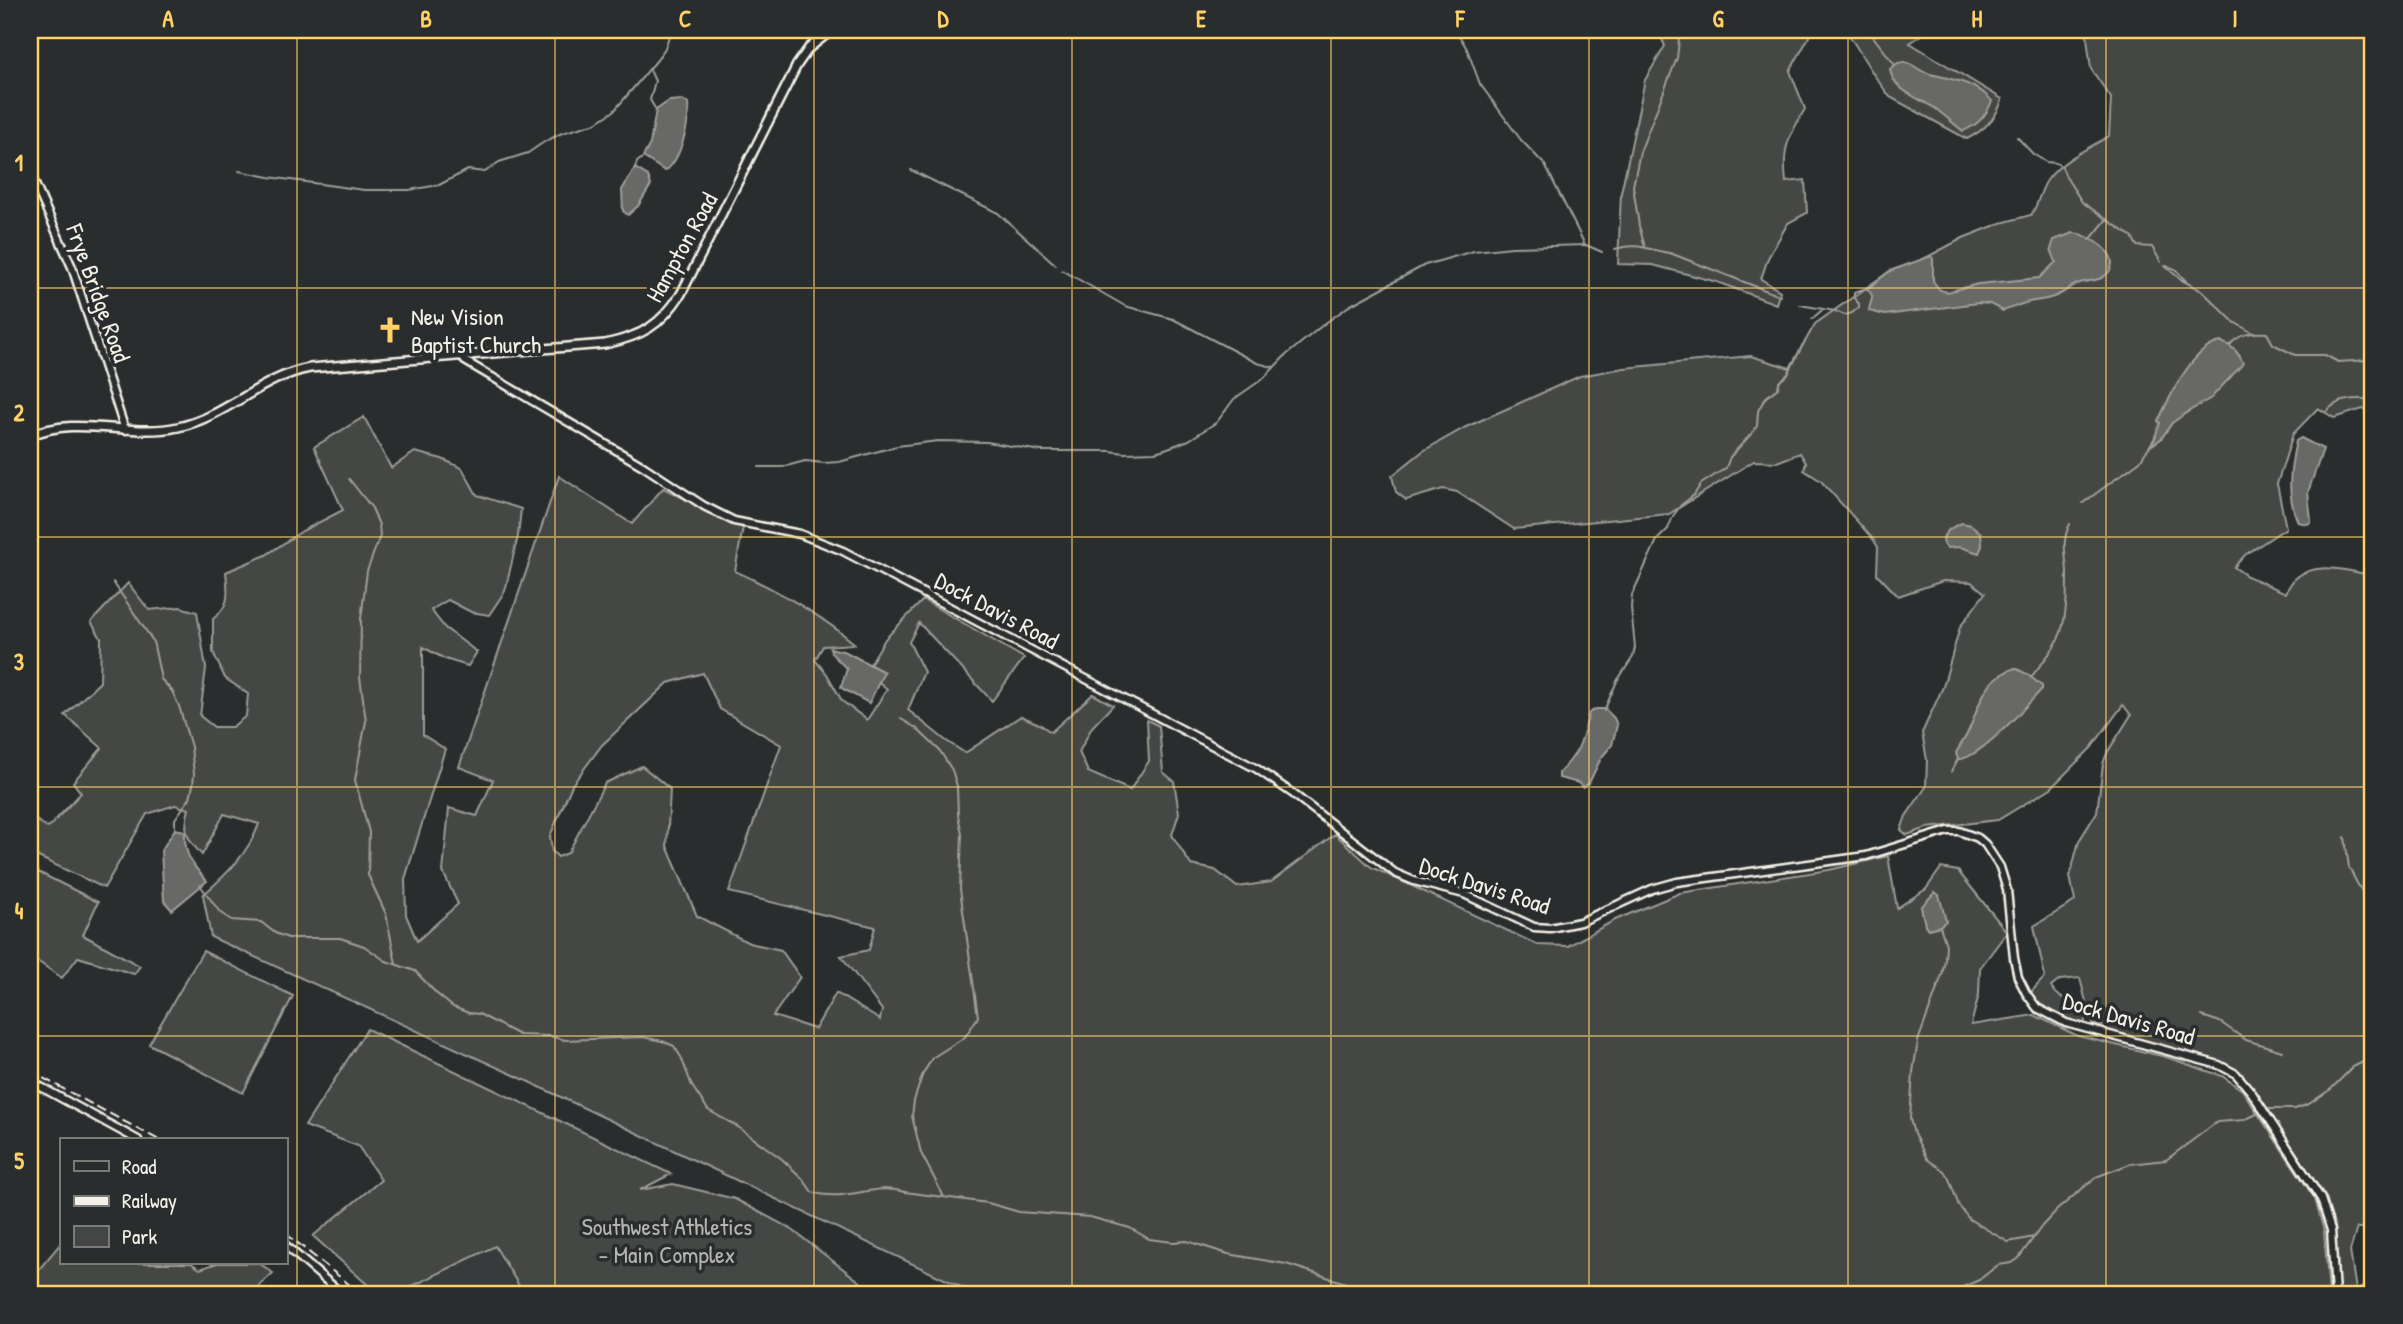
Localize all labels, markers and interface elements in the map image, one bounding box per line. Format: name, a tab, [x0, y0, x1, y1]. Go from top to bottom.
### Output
text: A	[162, 3, 174, 34]
text: B	[420, 3, 432, 34]
text: C	[679, 3, 691, 34]
text: D	[938, 3, 950, 34]
text: E	[1196, 3, 1207, 34]
text: F	[1455, 3, 1466, 34]
text: G	[1712, 3, 1724, 34]
text: H	[1972, 3, 1983, 34]
text: I	[2232, 3, 2238, 34]
text: 1	[15, 147, 23, 178]
street label: Hampton Road	[638, 186, 724, 308]
street label: Frye Bridge Road	[59, 219, 139, 366]
place label: New Vision Baptist Church	[411, 300, 541, 360]
church icon: New Vision Baptist Church	[375, 315, 405, 345]
text: 2	[14, 397, 25, 428]
street label: Dock Davis Road	[930, 564, 1064, 656]
text: 3	[14, 646, 24, 677]
street label: Dock Davis Road	[1416, 849, 1554, 921]
text: 4	[15, 895, 24, 926]
street label: Dock Davis Road	[2059, 984, 2199, 1052]
legend	[60, 1138, 287, 1264]
text: 5	[14, 1145, 24, 1176]
text: Road	[122, 1152, 156, 1181]
text: Railway	[122, 1186, 177, 1215]
park label: Southwest Athletics - Main Complex	[582, 1210, 752, 1270]
text: Park	[122, 1222, 157, 1251]

